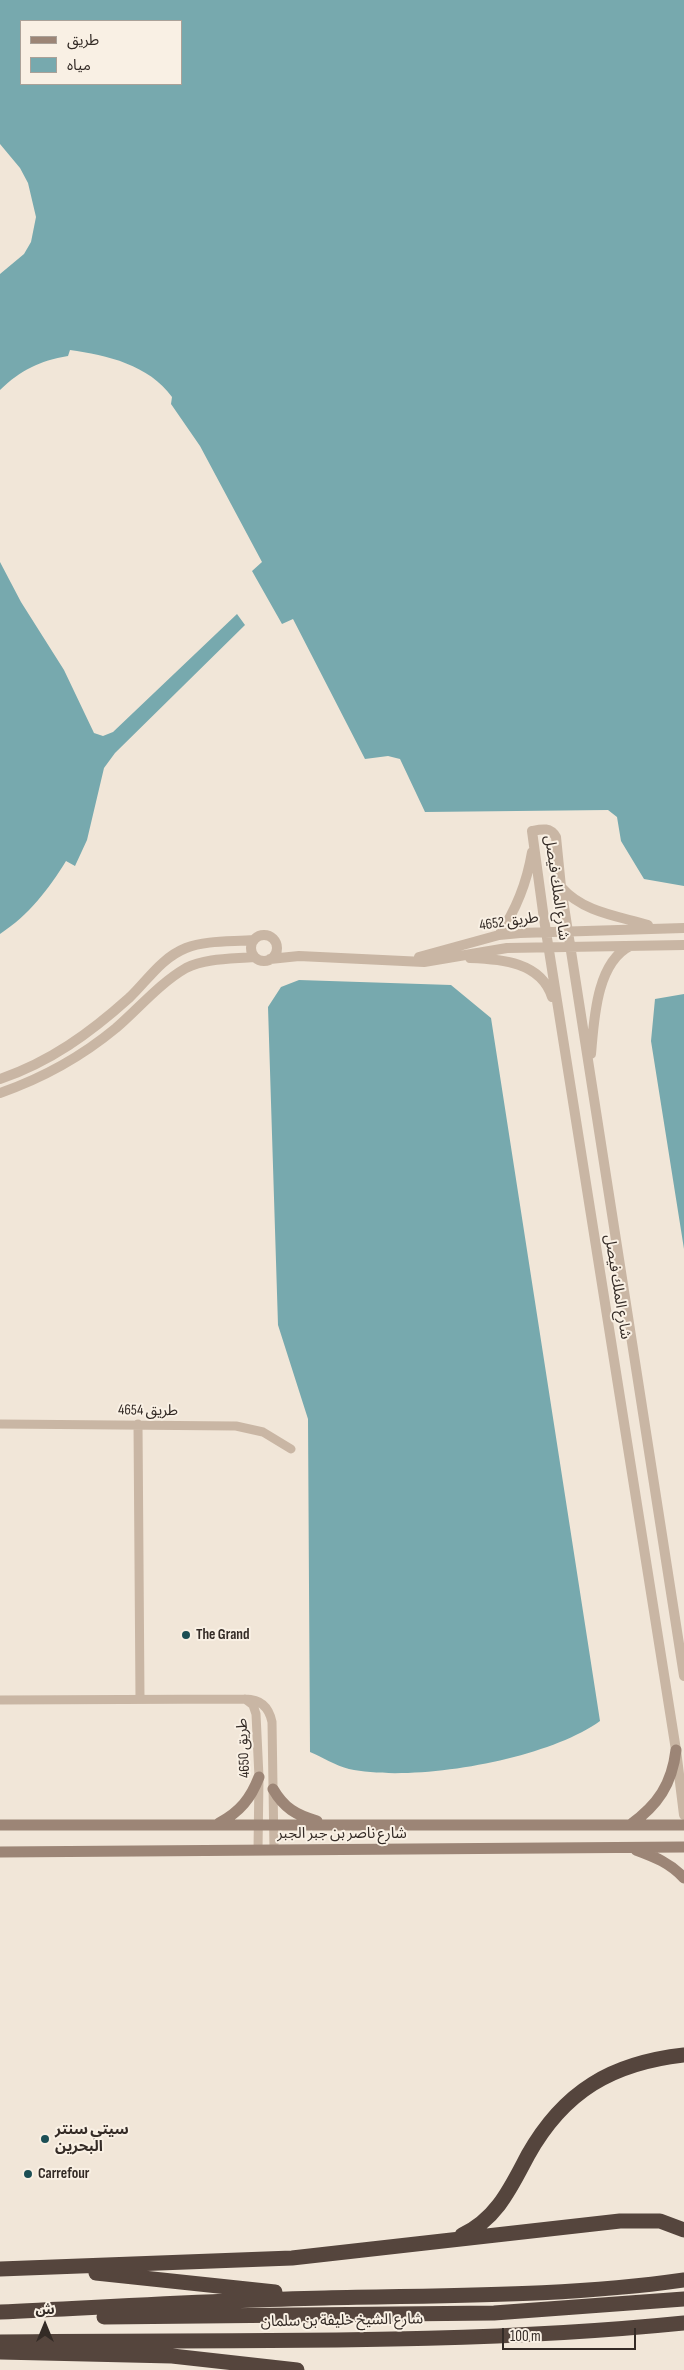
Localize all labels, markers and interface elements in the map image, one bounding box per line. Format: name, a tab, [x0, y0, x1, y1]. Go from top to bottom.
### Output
legend	[20, 20, 182, 85]
text: طريق	[67, 31, 99, 50]
text: مياه	[67, 56, 91, 75]
street label: شارع الملك فيصل	[540, 834, 572, 942]
street label: طريق 4652	[478, 909, 540, 935]
street label: شارع الملك فيصل	[600, 1233, 634, 1341]
street label: طريق 4654	[118, 1401, 178, 1421]
place label: The Grand	[196, 1626, 250, 1644]
marker: The Grand	[180, 1629, 192, 1641]
street label: طريق 4650	[233, 1717, 255, 1779]
street label: شارع ناصر بن جبر الجبر	[277, 1825, 407, 1843]
place label: سيتي سنتر البحرين	[55, 2121, 129, 2156]
marker: سيتي سنتر البحرين	[39, 2133, 51, 2145]
place label: Carrefour	[38, 2165, 89, 2183]
marker: Carrefour	[22, 2168, 34, 2180]
north arrow	[20, 2300, 70, 2350]
text: ش	[35, 2301, 55, 2318]
street label: شارع الشيخ خليفة بن سلمان	[261, 2311, 423, 2331]
scale bar	[504, 2318, 638, 2350]
text: 100 m	[510, 2327, 541, 2346]

